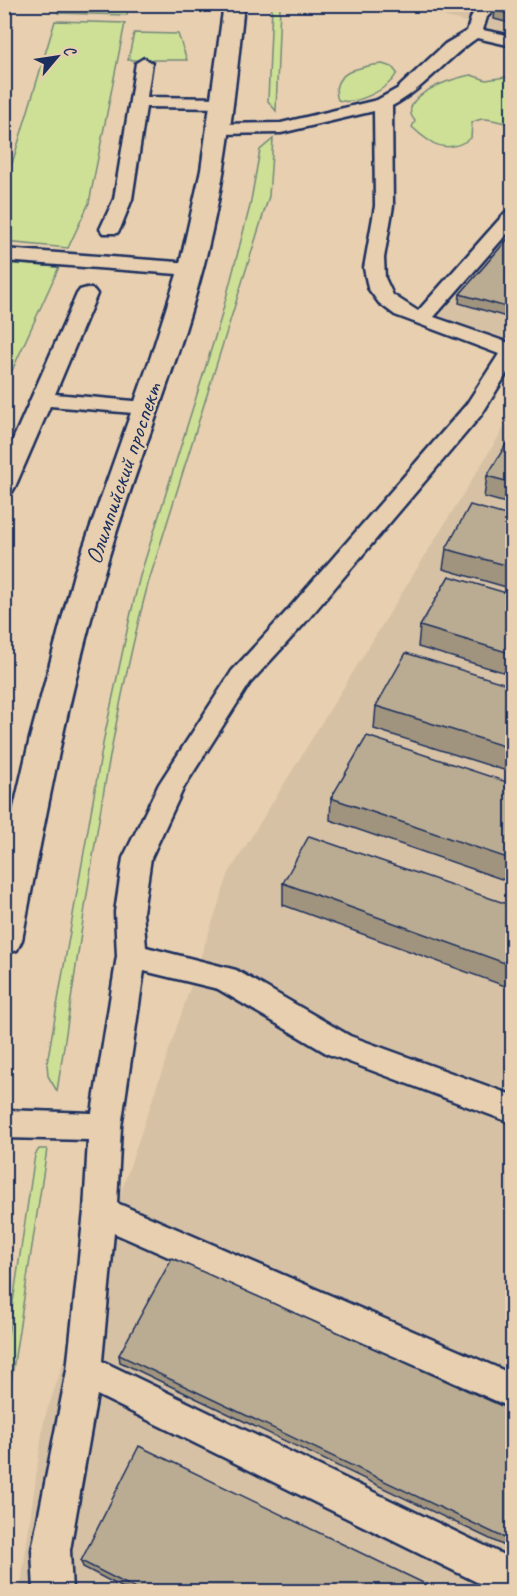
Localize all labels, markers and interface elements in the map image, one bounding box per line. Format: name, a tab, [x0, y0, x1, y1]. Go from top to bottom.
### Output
north arrow	[27, 27, 87, 87]
text: С	[59, 42, 81, 60]
street label: Олимпийский проспект	[78, 378, 168, 568]

